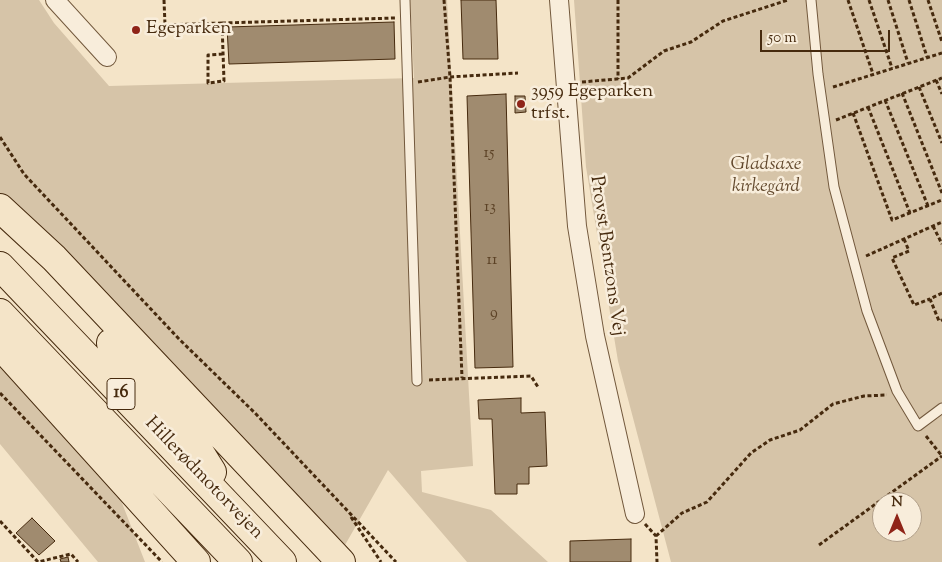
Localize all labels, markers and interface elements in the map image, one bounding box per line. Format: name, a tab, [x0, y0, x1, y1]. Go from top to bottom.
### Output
place label: Egeparken	[146, 19, 231, 41]
scale bar	[762, 20, 892, 52]
marker: Egeparken	[130, 24, 142, 36]
text: 50 m	[768, 28, 797, 49]
place label: 3959 Egeparken trfst.	[531, 82, 653, 126]
marker: 3959 Egeparken trfst.	[515, 98, 527, 110]
house number: 15	[484, 144, 494, 164]
park label: Gladsaxe kirkegård	[731, 155, 801, 199]
street label: Provst Bentzons Vej	[583, 174, 629, 338]
house number: 13	[484, 198, 496, 218]
house number: 11	[487, 251, 497, 271]
house number: 9	[490, 304, 498, 324]
road number: 16	[107, 378, 135, 409]
street label: Hillerødmotorvejen	[139, 413, 267, 545]
north arrow	[872, 492, 922, 542]
text: N	[891, 493, 903, 513]

